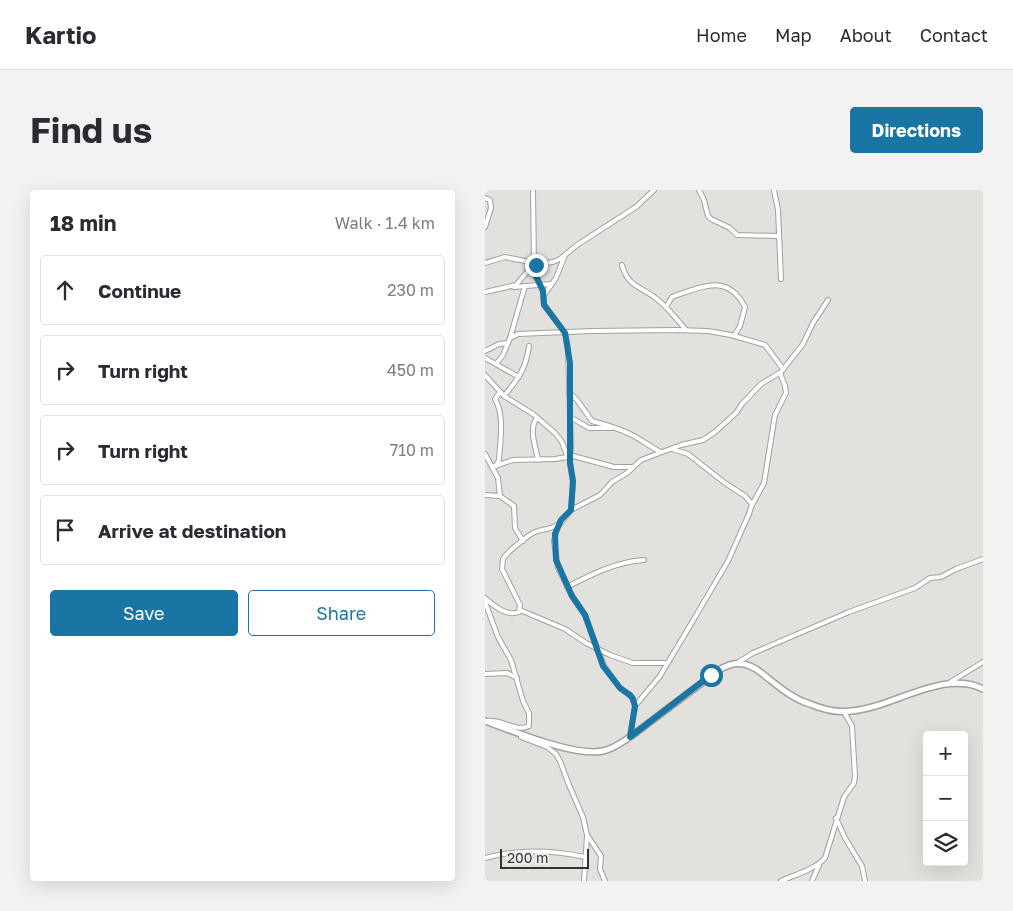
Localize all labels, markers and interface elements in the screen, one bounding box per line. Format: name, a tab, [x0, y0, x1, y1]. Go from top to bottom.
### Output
text: Kartio	[25, 20, 97, 49]
text: Home	[696, 24, 747, 46]
text: Map	[775, 24, 812, 46]
text: About	[840, 24, 892, 46]
text: Contact	[920, 24, 988, 46]
button: Directions	[850, 107, 983, 153]
text: Find us	[30, 109, 152, 151]
text: 18 min	[50, 210, 116, 236]
text: Walk · 1.4 km	[335, 213, 435, 233]
route end	[525, 254, 548, 277]
icon: ahead	[51, 276, 79, 304]
text: Continue	[98, 279, 181, 302]
text: 230 m	[387, 280, 434, 300]
icon: right	[51, 356, 79, 384]
text: Turn right	[98, 359, 188, 382]
text: 450 m	[387, 360, 434, 380]
icon: right	[51, 436, 79, 464]
text: Turn right	[98, 439, 188, 462]
text: 710 m	[390, 440, 434, 460]
icon: arrive	[51, 516, 79, 544]
text: Arrive at destination	[98, 519, 286, 542]
button: Save	[50, 590, 238, 636]
button: Share	[248, 590, 435, 636]
route start	[700, 664, 723, 687]
map controls	[923, 731, 968, 866]
button: +	[923, 731, 968, 776]
button: −	[923, 776, 968, 821]
button: layers	[923, 821, 968, 866]
scale bar	[500, 846, 589, 869]
text: 200 m	[507, 849, 548, 866]

